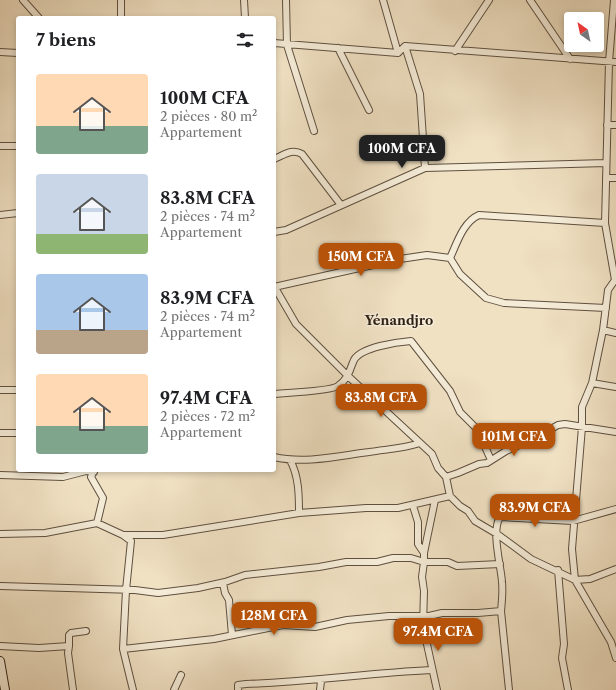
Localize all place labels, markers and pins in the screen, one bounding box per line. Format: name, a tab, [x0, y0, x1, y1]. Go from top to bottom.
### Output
pin: 100M CFA	[361, 135, 443, 169]
pin: 150M CFA	[320, 243, 402, 277]
pin: 83.8M CFA	[335, 384, 427, 418]
pin: 101M CFA	[473, 423, 555, 457]
pin: 83.9M CFA	[489, 494, 581, 528]
pin: 128M CFA	[233, 602, 315, 636]
pin: 97.4M CFA	[392, 618, 484, 652]

